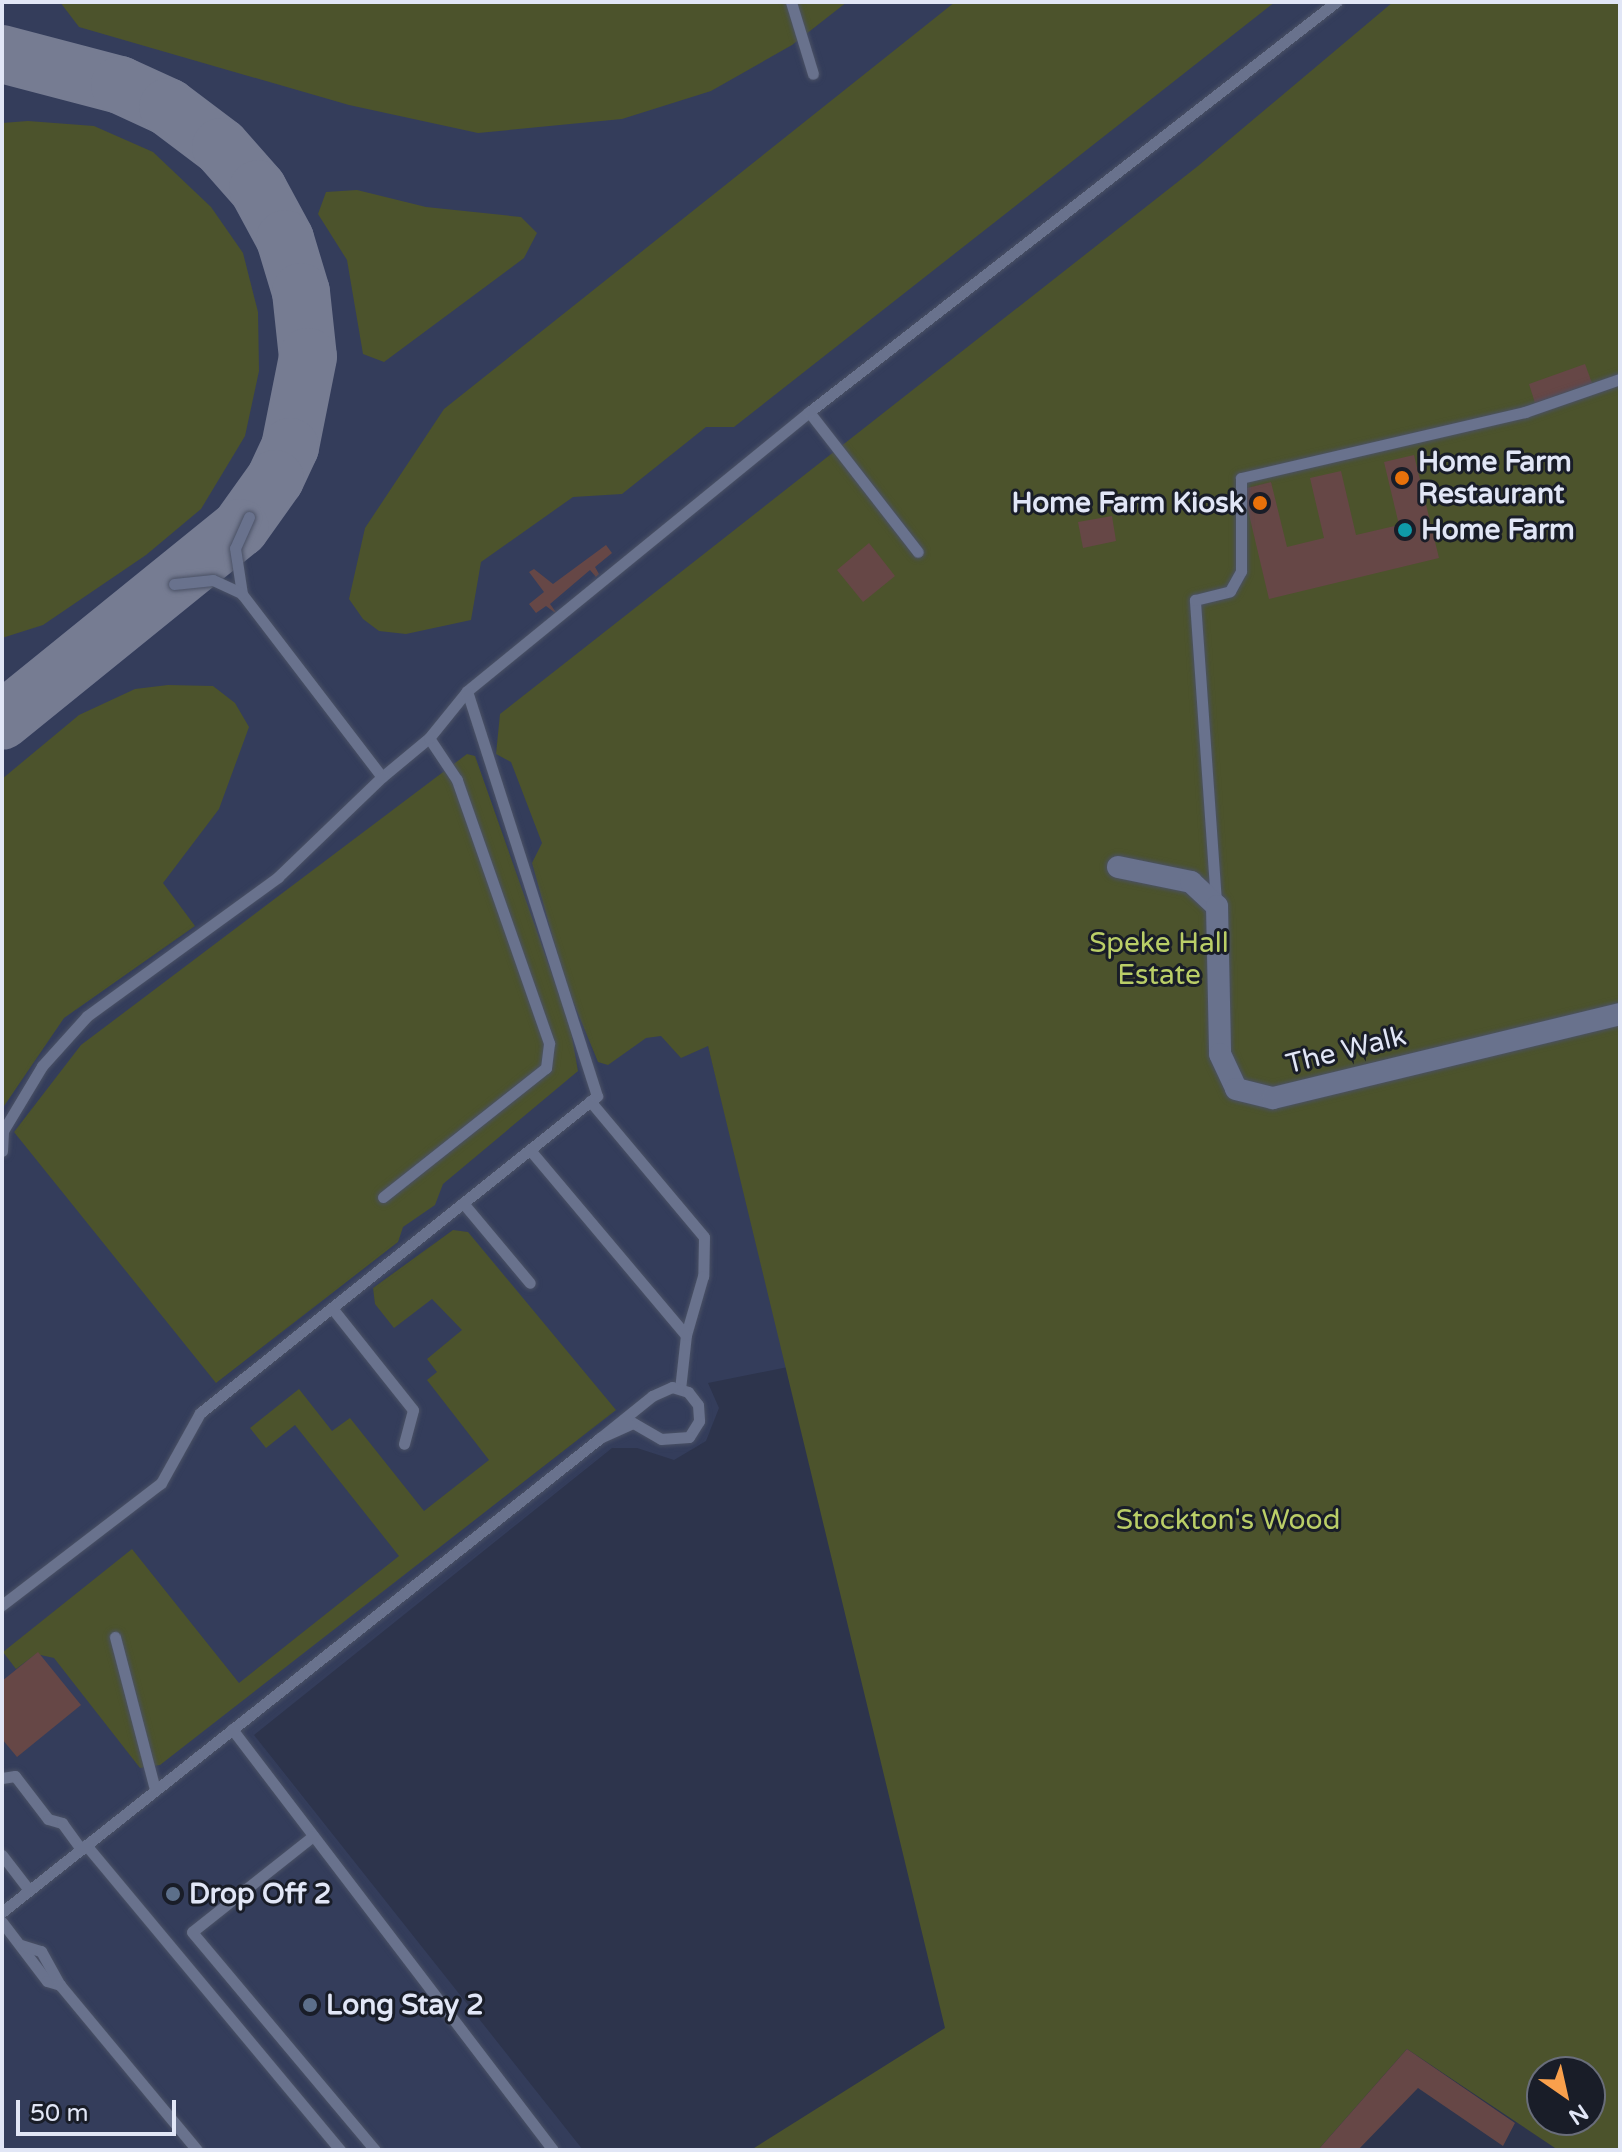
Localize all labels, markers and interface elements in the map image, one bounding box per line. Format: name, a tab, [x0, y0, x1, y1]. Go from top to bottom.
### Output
place label: Home Farm Restaurant	[1418, 445, 1572, 511]
marker: Home Farm Restaurant	[1393, 469, 1411, 487]
place label: Home Farm Kiosk	[1012, 486, 1244, 520]
marker: Home Farm Kiosk	[1251, 494, 1269, 512]
place label: Home Farm	[1421, 513, 1575, 547]
marker: Home Farm	[1396, 521, 1414, 539]
park label: Speke Hall Estate	[1089, 926, 1229, 992]
street label: The Walk	[1283, 1019, 1409, 1081]
park label: Stockton's Wood	[1116, 1503, 1340, 1537]
place label: Drop Off 2	[189, 1877, 331, 1911]
marker: Drop Off 2	[164, 1885, 182, 1903]
place label: Long Stay 2	[326, 1988, 484, 2022]
marker: Long Stay 2	[301, 1996, 319, 2014]
north arrow	[1526, 2056, 1606, 2136]
scale bar	[20, 2084, 180, 2134]
text: 50 m	[30, 2099, 88, 2128]
text: N	[1564, 2099, 1593, 2130]

